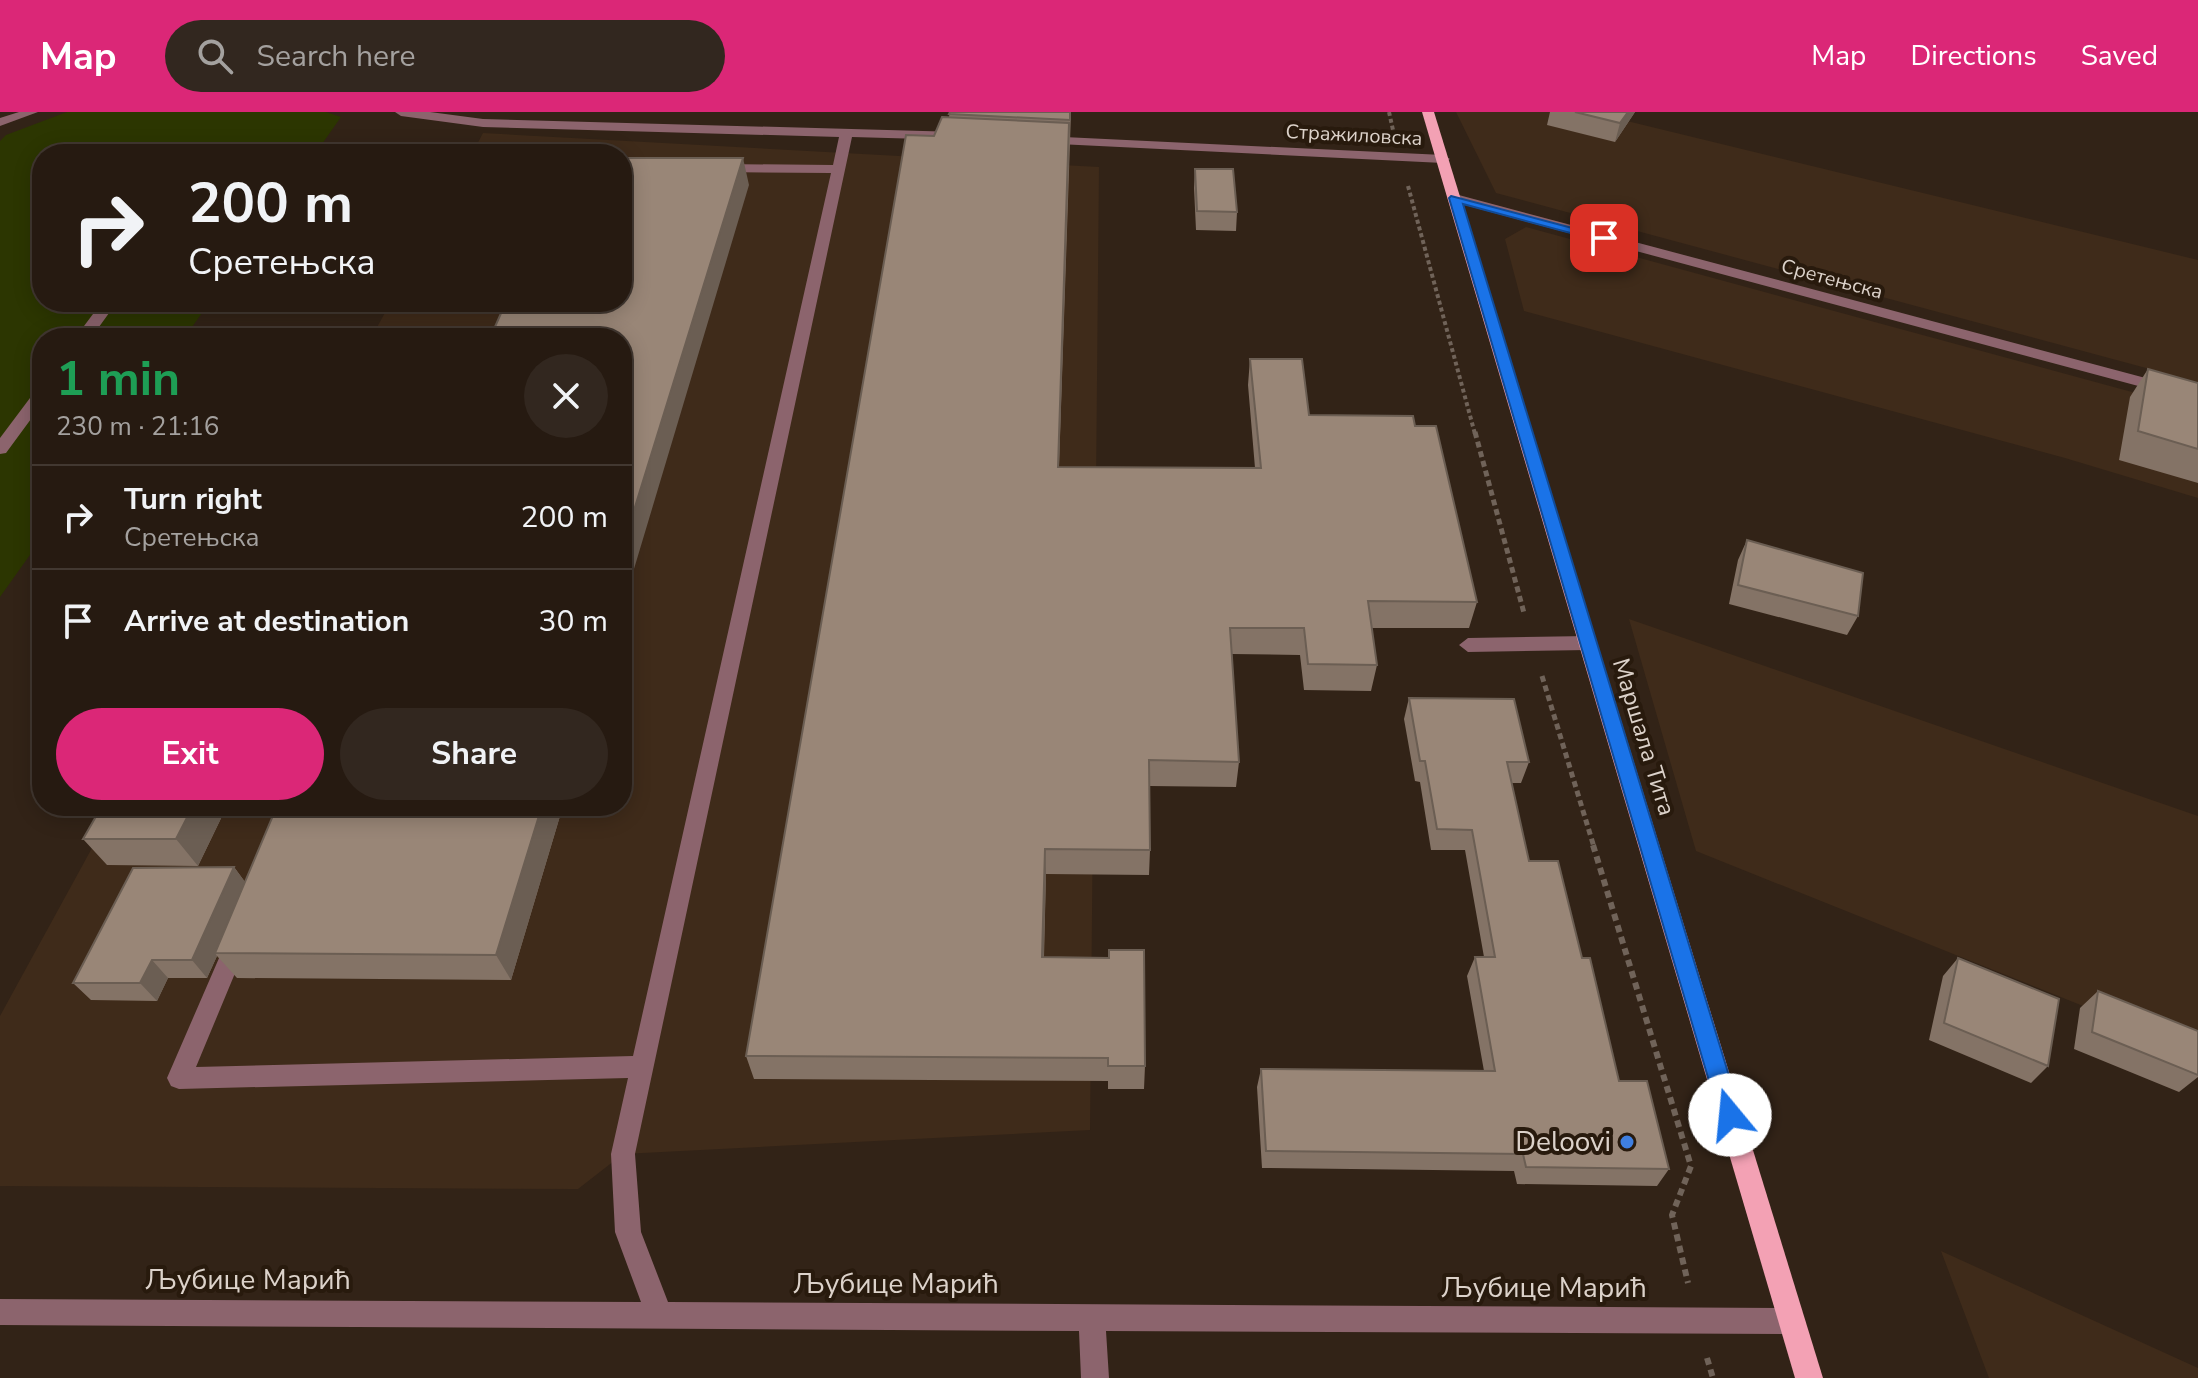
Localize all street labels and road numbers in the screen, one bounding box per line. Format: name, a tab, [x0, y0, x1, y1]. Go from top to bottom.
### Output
street label: Стражиловска	[1285, 118, 1423, 152]
street label: Сретењска	[1778, 252, 1886, 306]
street label: Маршала Тита	[1605, 654, 1683, 820]
street label: Љубице Марић	[145, 1261, 351, 1299]
street label: Љубице Марић	[793, 1265, 999, 1303]
street label: Љубице Марић	[1441, 1269, 1647, 1307]

